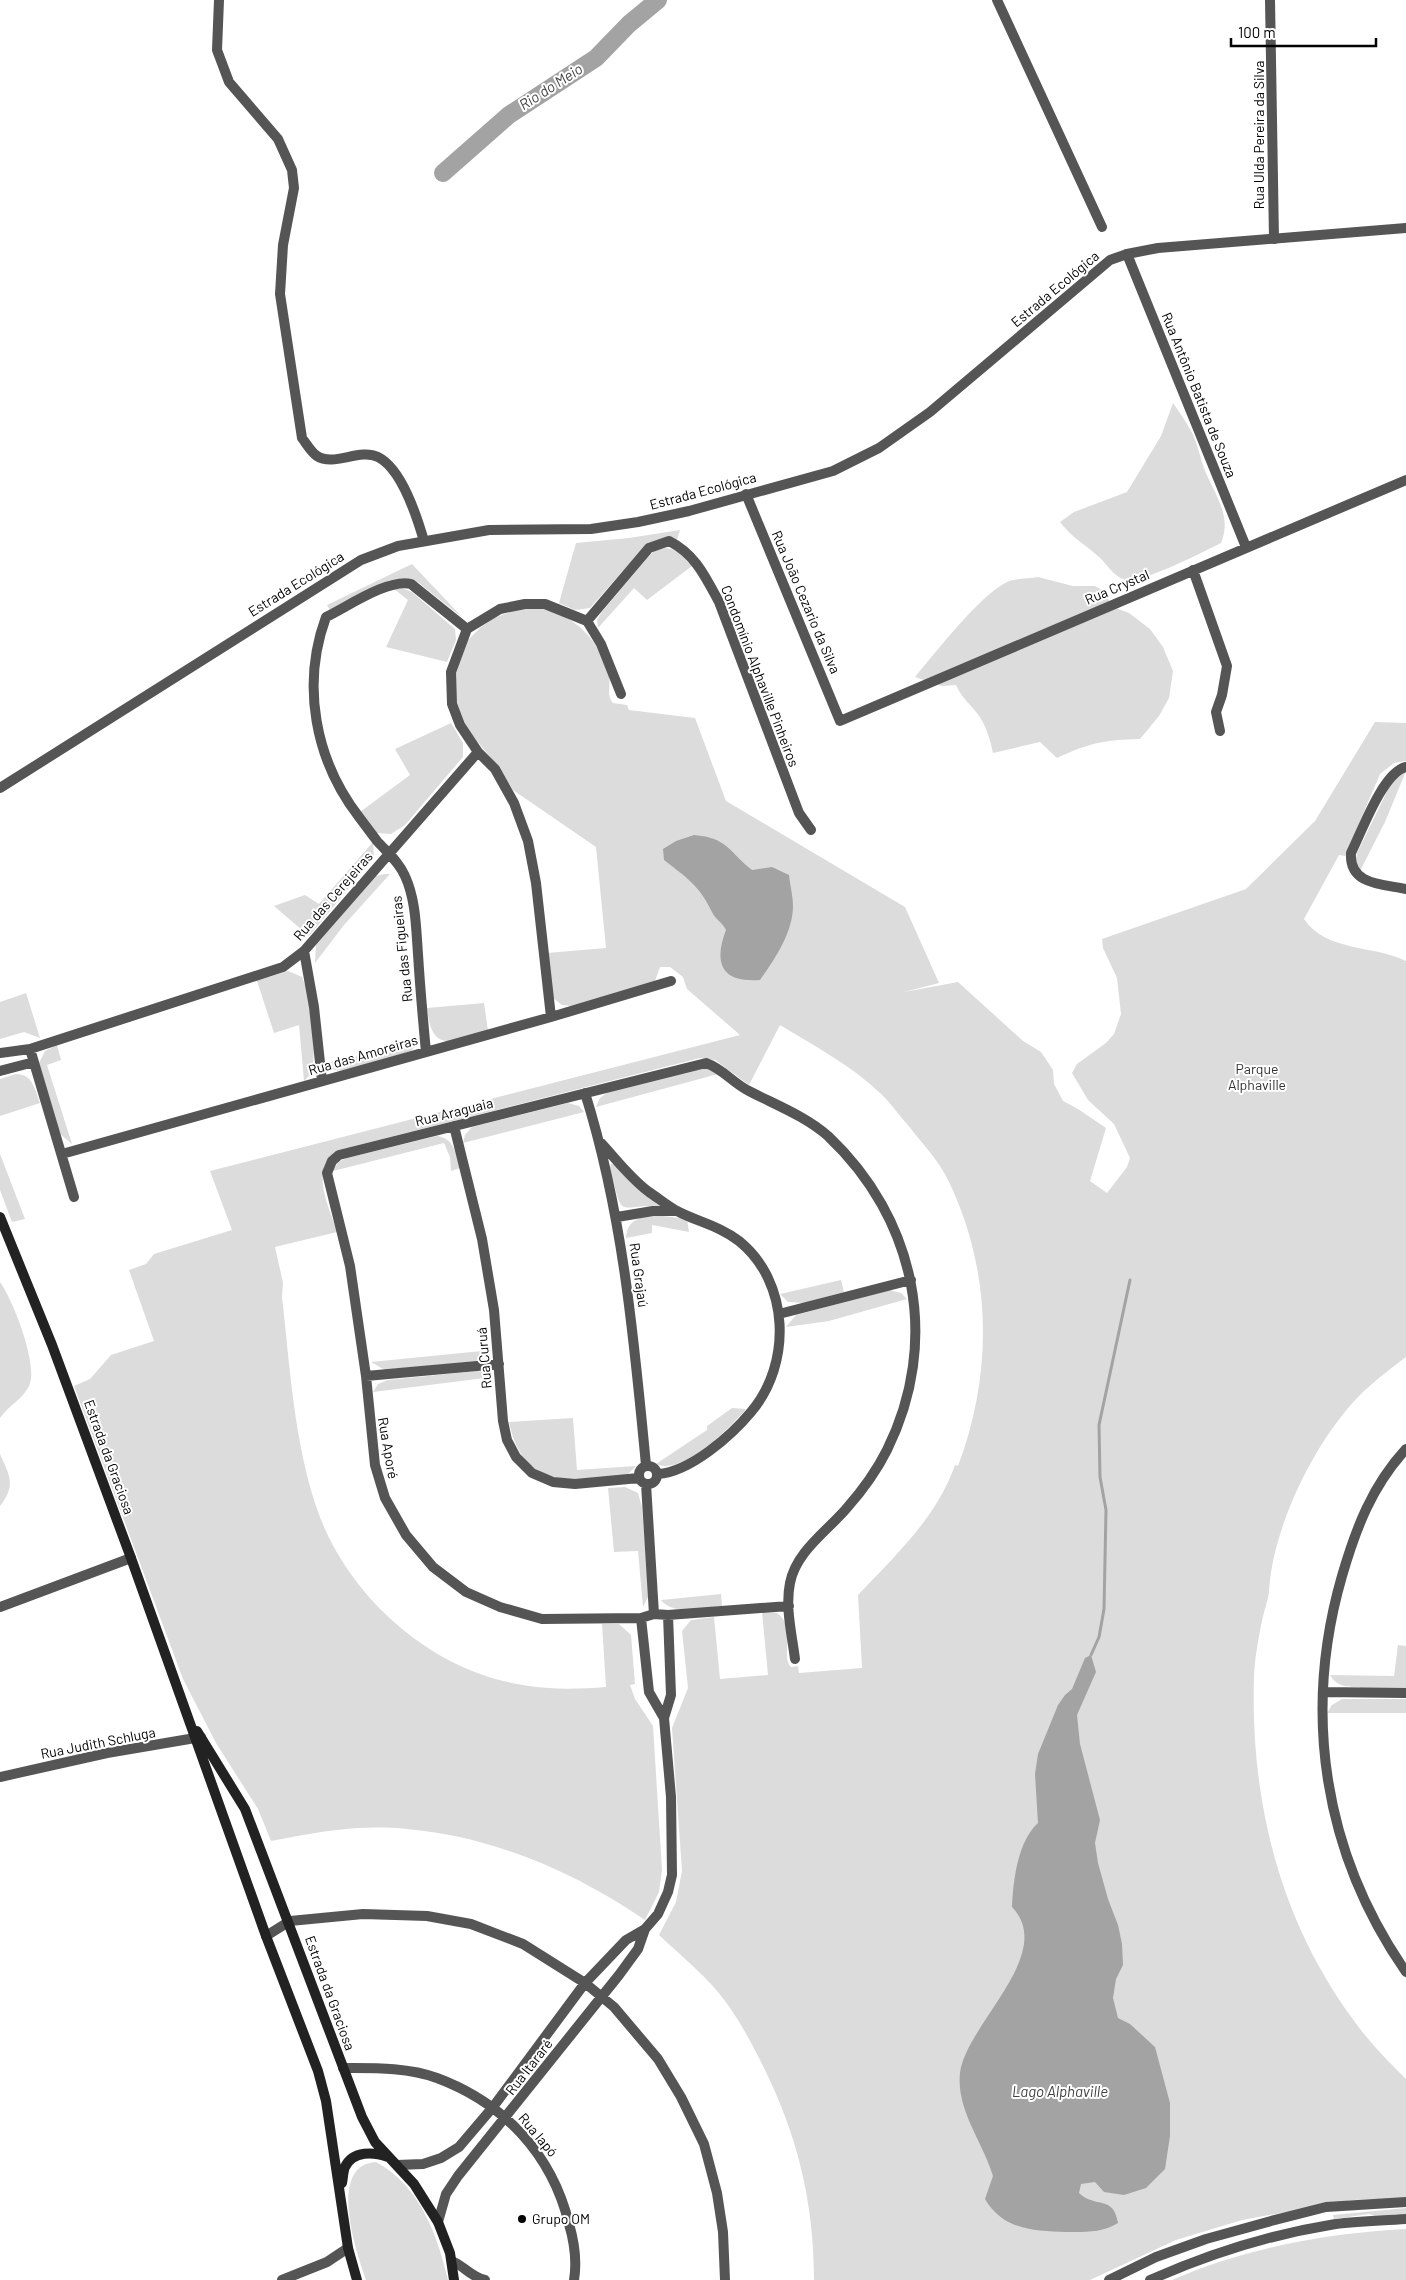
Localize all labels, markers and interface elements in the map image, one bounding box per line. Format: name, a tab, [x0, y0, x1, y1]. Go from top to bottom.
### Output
scale bar	[1231, 15, 1376, 47]
text: 100 m	[1238, 23, 1276, 41]
water label: Rio do Meio	[515, 59, 586, 113]
street label: Rua Ulda Pereira da Silva	[1250, 61, 1267, 209]
street label: Estrada Ecológica	[1007, 247, 1102, 330]
street label: Rua Antônio Batista de Souza	[1158, 310, 1240, 480]
street label: Estrada Ecológica	[648, 468, 758, 513]
street label: Rua João Cezario da Silva	[769, 528, 844, 676]
street label: Estrada Ecológica	[245, 547, 347, 620]
street label: Rua Crystal	[1082, 565, 1152, 608]
street label: Condomínio Alphaville Pinheiros	[718, 583, 803, 769]
street label: Rua das Cerejeiras	[289, 848, 376, 944]
street label: Rua das Figueiras	[387, 895, 416, 1003]
street label: Rua das Amoreiras	[306, 1031, 420, 1078]
park label: Parque Alphaville	[1228, 1060, 1286, 1093]
street label: Rua Araguaia	[413, 1094, 495, 1129]
street label: Rua Grajaú	[627, 1242, 652, 1308]
street label: Rua Curuá	[472, 1327, 495, 1390]
street label: Estrada da Graciosa	[81, 1397, 138, 1517]
street label: Rua Aporé	[375, 1416, 402, 1480]
street label: Rua Judith Schluga	[39, 1723, 157, 1762]
street label: Estrada da Graciosa	[302, 1933, 359, 2053]
street label: Rua Itararé	[501, 2035, 556, 2098]
water label: Lago Alphaville	[1012, 2082, 1108, 2100]
street label: Rua Iapó	[515, 2109, 562, 2160]
place label: Grupo OM	[532, 2210, 590, 2227]
marker: Grupo OM	[516, 2213, 528, 2225]

